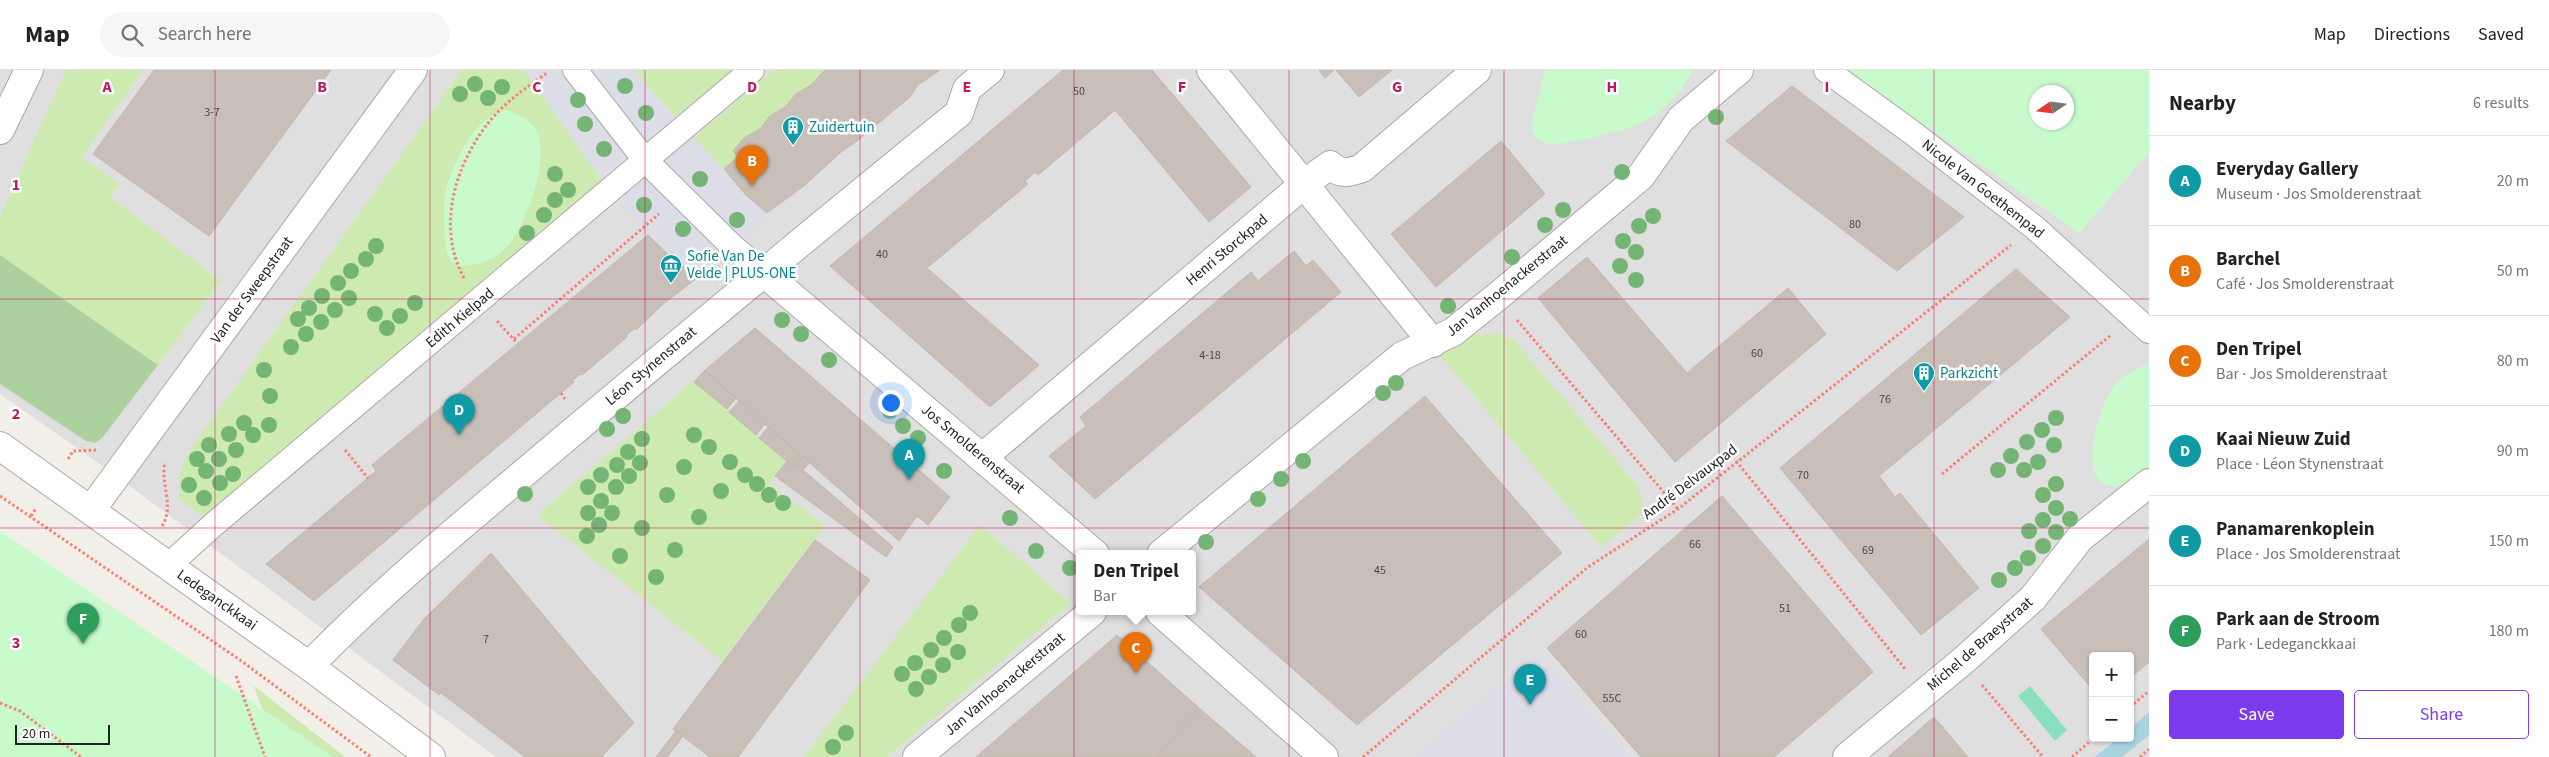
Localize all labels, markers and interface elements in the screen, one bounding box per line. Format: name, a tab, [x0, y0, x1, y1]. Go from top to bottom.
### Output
search box	[100, 12, 450, 57]
text: Map	[25, 17, 70, 52]
icon: search	[118, 21, 146, 49]
text: Search here	[158, 21, 251, 48]
text: Map	[2314, 22, 2346, 47]
text: Directions	[2374, 22, 2450, 47]
text: Saved	[2478, 22, 2524, 47]
text: A	[101, 76, 112, 98]
text: B	[317, 76, 327, 98]
text: C	[532, 76, 542, 98]
text: D	[747, 76, 757, 98]
text: E	[963, 76, 971, 98]
text: F	[1178, 76, 1186, 98]
text: G	[1392, 76, 1402, 98]
text: H	[1607, 76, 1617, 98]
text: I	[1825, 76, 1829, 98]
house number: 50	[1073, 83, 1085, 100]
north arrow	[2029, 85, 2074, 130]
text: Nearby	[2169, 88, 2236, 118]
text: 6 results	[2473, 92, 2529, 114]
house number: 3-7	[204, 104, 220, 121]
building icon: Zuidertuin	[781, 115, 805, 146]
place label: Zuidertuin	[809, 117, 875, 138]
street label: Nicole Van Goethempad	[1917, 134, 2049, 244]
pin: B	[736, 145, 768, 186]
text: Everyday Gallery	[2216, 156, 2358, 183]
text: A	[2180, 170, 2190, 192]
text: 20 m	[2497, 170, 2529, 192]
text: 1	[12, 174, 20, 196]
text: Museum · Jos Smolderenstraat	[2216, 183, 2421, 205]
street label: Henri Storckpad	[1181, 209, 1273, 291]
house number: 80	[1849, 216, 1861, 233]
street label: Jan Vanhoenackerstraat	[1442, 230, 1572, 342]
street label: Van der Sweepstraat	[206, 232, 298, 348]
place label: Sofie Van De Velde | PLUS-ONE	[687, 246, 797, 284]
house number: 40	[876, 246, 888, 263]
text: Barchel	[2216, 246, 2280, 273]
museum icon: Sofie Van De Velde | PLUS-ONE	[659, 253, 683, 284]
text: B	[2180, 260, 2190, 282]
text: 50 m	[2497, 260, 2529, 282]
text: Café · Jos Smolderenstraat	[2216, 273, 2394, 295]
street label: Edith Kielpad	[421, 283, 499, 353]
street label: Léon Stynenstraat	[601, 322, 701, 410]
text: Den Tripel	[2216, 336, 2301, 363]
house number: 60	[1751, 345, 1763, 362]
house number: 4-18	[1199, 347, 1221, 364]
text: C	[2180, 350, 2190, 372]
text: 80 m	[2497, 350, 2529, 372]
building icon: Parkzicht	[1912, 361, 1936, 392]
place label: Parkzicht	[1940, 363, 1998, 384]
text: Bar · Jos Smolderenstraat	[2216, 363, 2387, 385]
your location	[878, 390, 904, 416]
house number: 76	[1879, 391, 1891, 408]
pin: D	[443, 394, 475, 435]
street label: Jos Smolderenstraat	[917, 399, 1029, 499]
text: 2	[12, 403, 20, 425]
text: Kaai Nieuw Zuid	[2216, 426, 2351, 453]
pin: A	[893, 439, 925, 480]
street label: André Delvauxpad	[1638, 439, 1742, 525]
text: D	[2180, 440, 2190, 462]
text: 90 m	[2497, 440, 2529, 462]
text: Place · Léon Stynenstraat	[2216, 453, 2383, 475]
house number: 70	[1797, 467, 1809, 484]
text: Panamarenkoplein	[2216, 516, 2375, 543]
text: E	[2181, 530, 2189, 552]
text: 150 m	[2489, 530, 2529, 552]
house number: 66	[1689, 536, 1701, 553]
house number: 69	[1862, 542, 1874, 559]
text: Place · Jos Smolderenstraat	[2216, 543, 2400, 565]
popup	[1076, 550, 1196, 615]
text: Den Tripel	[1093, 558, 1179, 585]
house number: 45	[1374, 562, 1386, 579]
street label: Ledeganckkaai	[173, 565, 261, 635]
text: Bar	[1093, 585, 1116, 607]
street label: Michel de Braeystraat	[1922, 592, 2038, 696]
house number: 51	[1779, 600, 1791, 617]
pin: F	[67, 603, 99, 644]
text: Park aan de Stroom	[2216, 606, 2380, 633]
text: F	[2181, 620, 2189, 642]
text: 180 m	[2489, 620, 2529, 642]
house number: 60	[1575, 626, 1587, 643]
street label: Jan Vanhoenackerstraat	[940, 627, 1070, 741]
house number: 7	[483, 631, 489, 648]
text: 3	[12, 632, 20, 654]
pin: C	[1120, 632, 1152, 673]
text: Park · Ledeganckkaai	[2216, 633, 2356, 655]
map controls	[2089, 652, 2134, 742]
button: +	[2089, 652, 2134, 697]
pin: E	[1514, 664, 1546, 705]
house number: 55C	[1603, 690, 1622, 707]
button: Save	[2169, 690, 2344, 739]
button: Share	[2354, 690, 2529, 739]
button: −	[2089, 697, 2134, 742]
scale bar	[15, 722, 110, 745]
text: 20 m	[22, 724, 50, 744]

